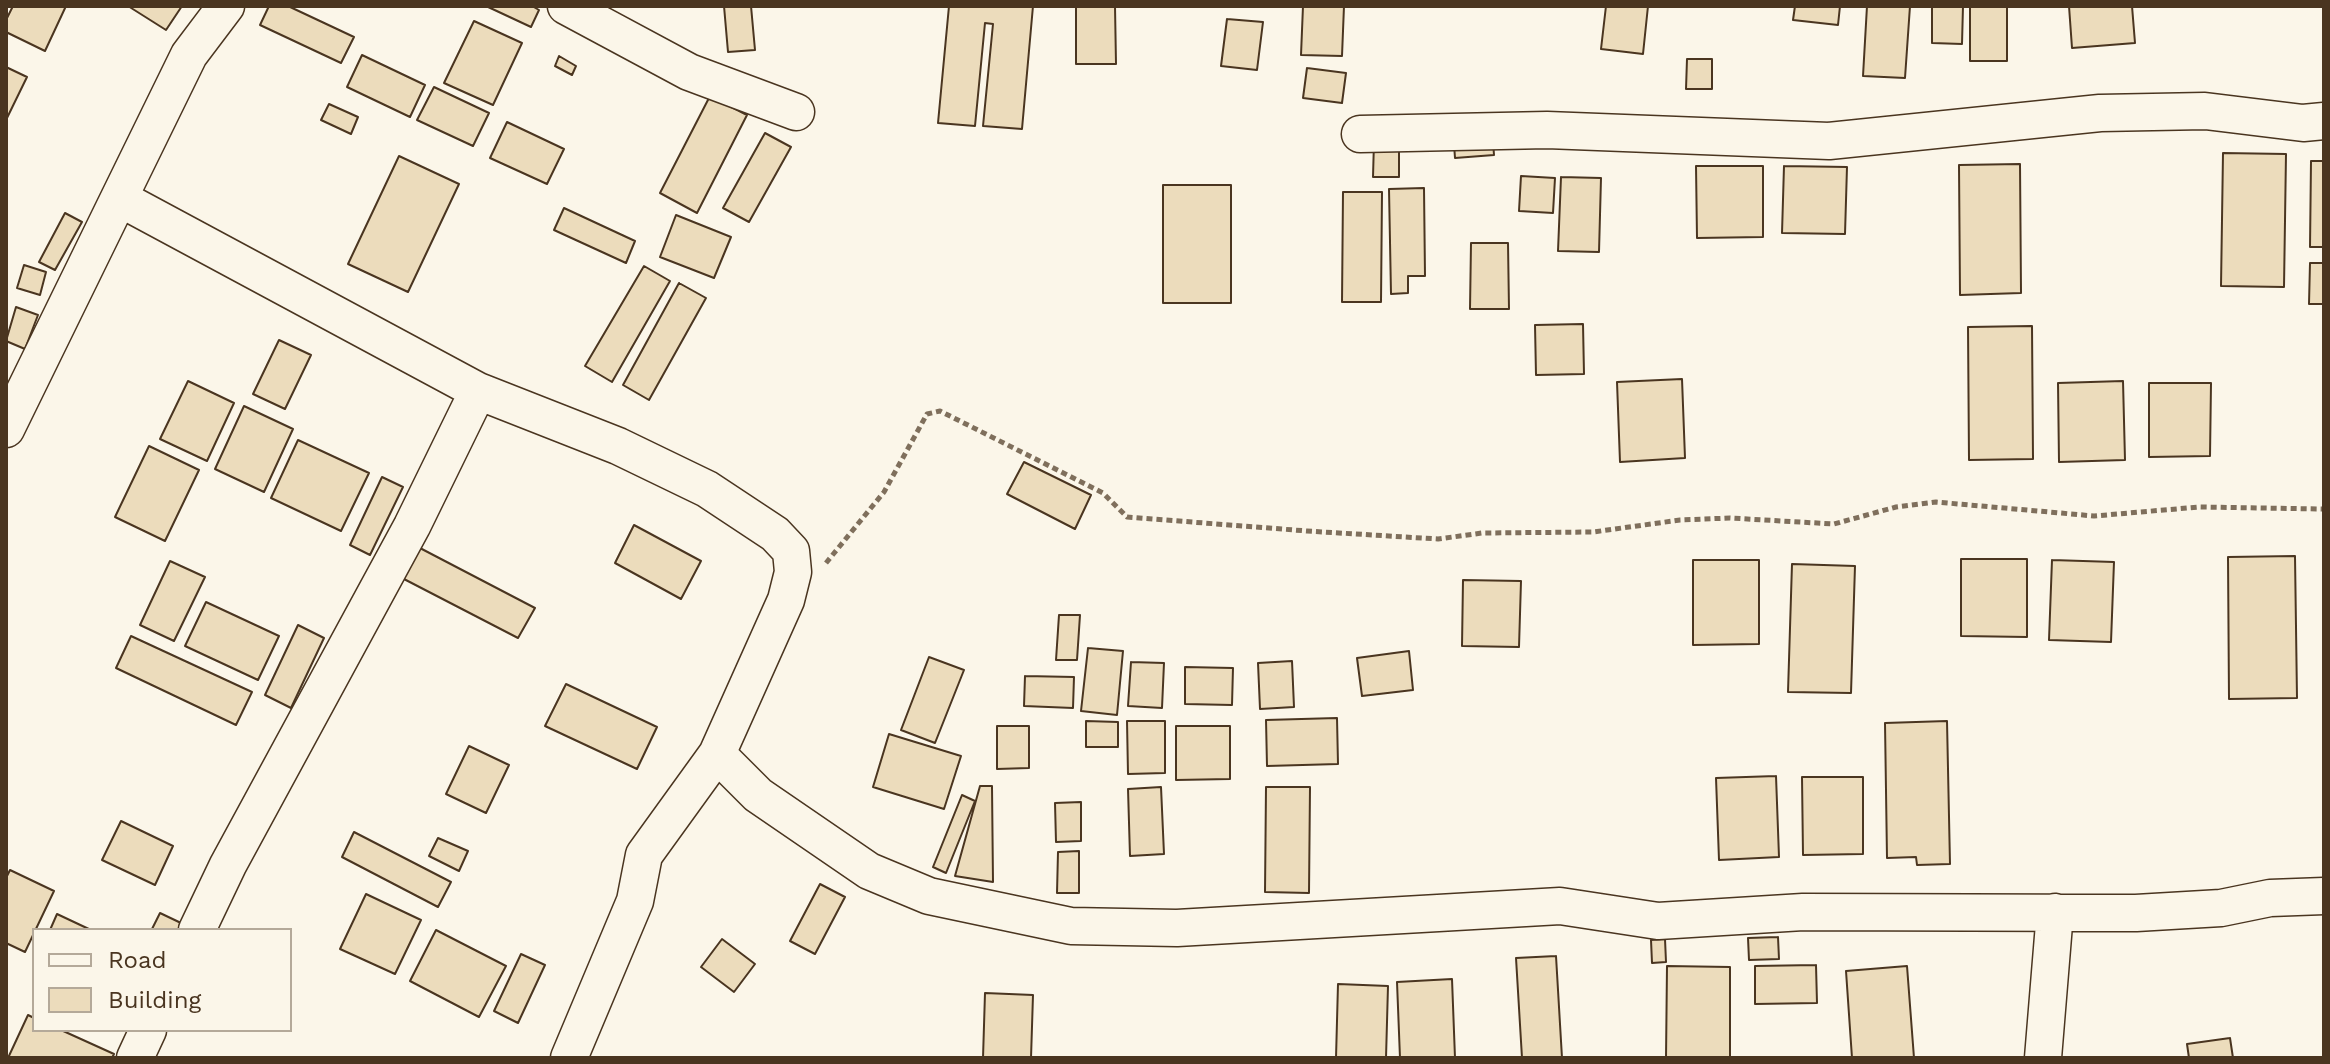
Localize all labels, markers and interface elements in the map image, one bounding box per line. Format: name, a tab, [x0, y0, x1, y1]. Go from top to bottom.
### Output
legend	[32, 928, 292, 1032]
text: Road	[108, 946, 167, 974]
text: Building	[108, 986, 201, 1014]

